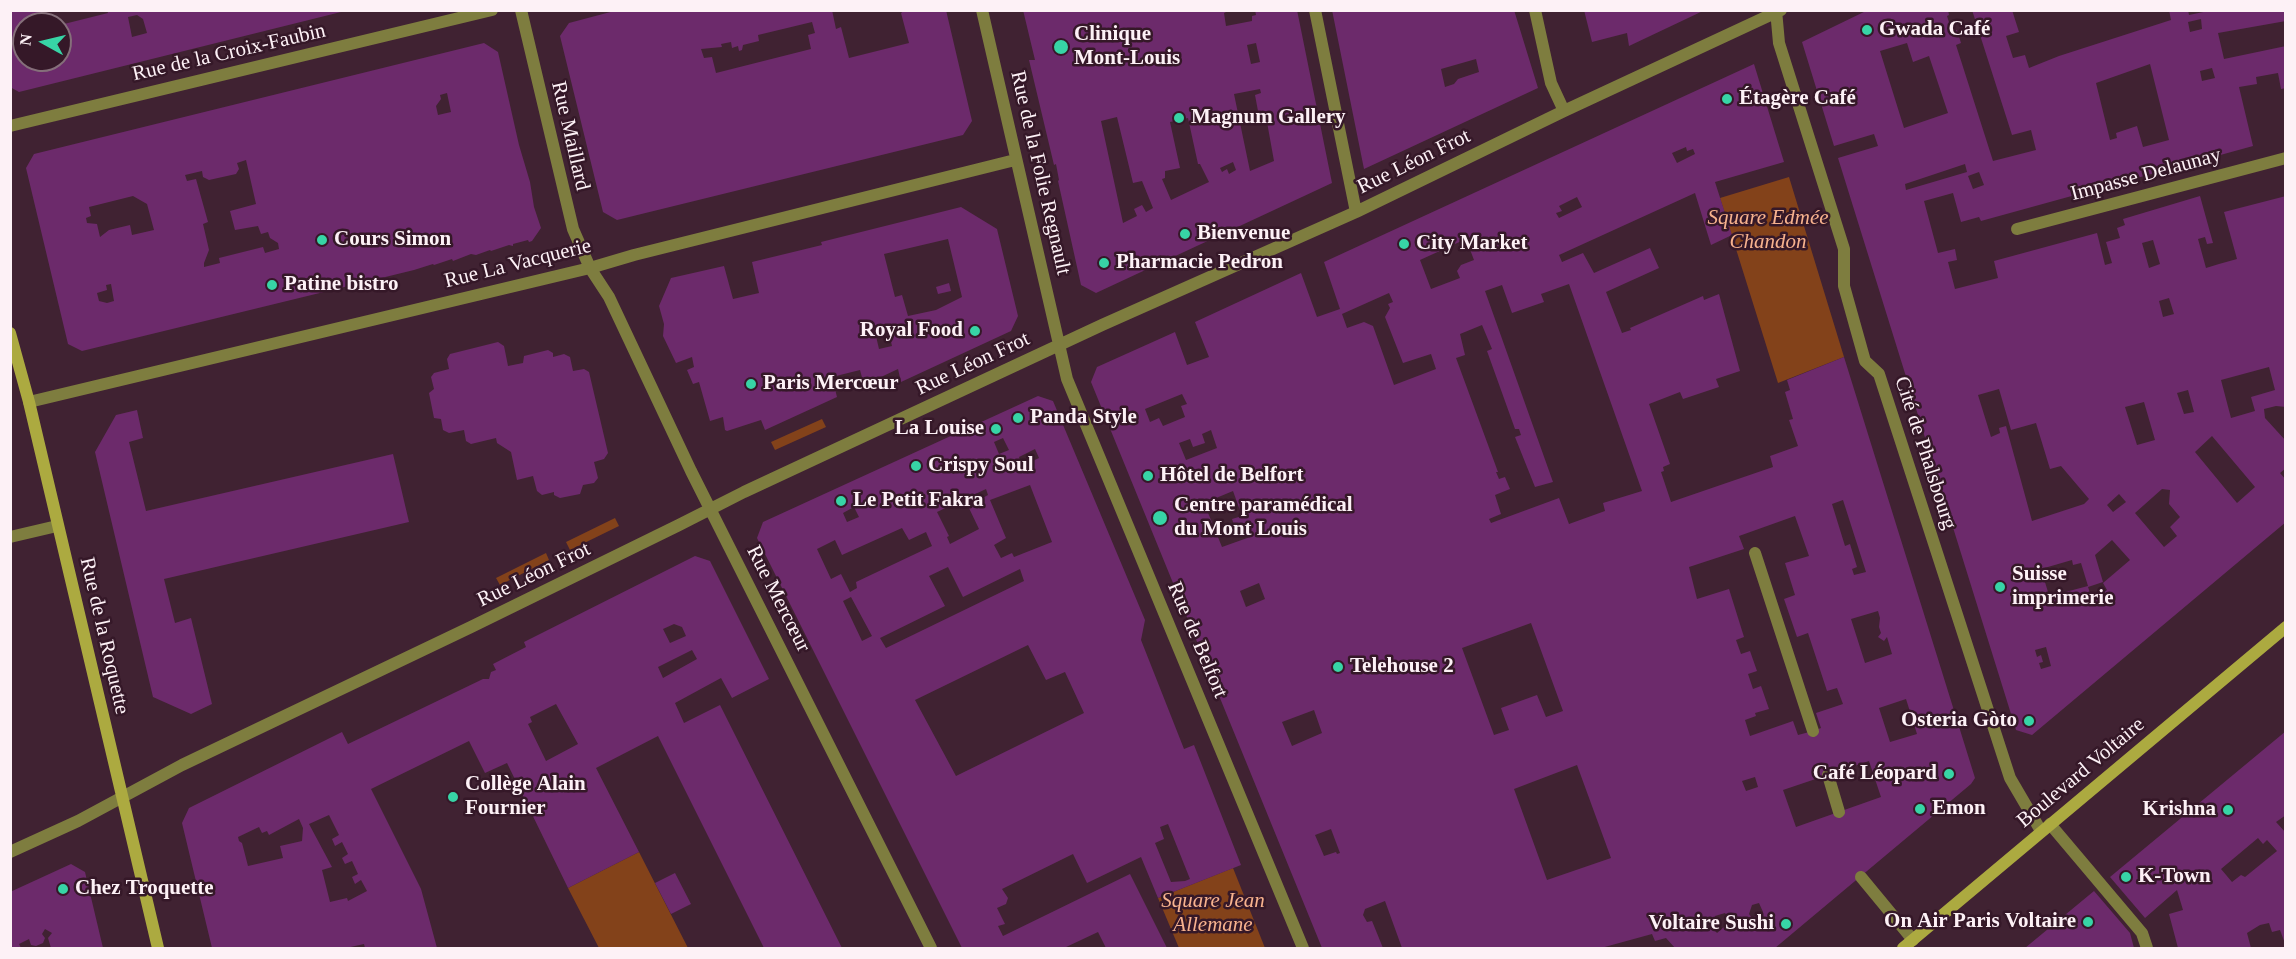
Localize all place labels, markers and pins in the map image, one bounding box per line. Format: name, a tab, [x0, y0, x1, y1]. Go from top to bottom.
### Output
place label: Gwada Café	[1879, 17, 1990, 43]
place label: Clinique Mont-Louis	[1074, 22, 1180, 72]
marker: Gwada Café	[1860, 23, 1874, 37]
marker: Clinique Mont-Louis	[1052, 38, 1070, 56]
place label: Étagère Café	[1739, 86, 1856, 112]
marker: Étagère Café	[1720, 92, 1734, 106]
place label: Magnum Gallery	[1191, 105, 1346, 131]
marker: Magnum Gallery	[1172, 111, 1186, 125]
place label: Bienvenue	[1197, 221, 1290, 247]
place label: Cours Simon	[334, 227, 451, 253]
marker: Bienvenue	[1178, 227, 1192, 241]
place label: City Market	[1416, 231, 1527, 257]
marker: Cours Simon	[315, 233, 329, 247]
marker: City Market	[1397, 237, 1411, 251]
place label: Pharmacie Pedron	[1116, 250, 1283, 276]
marker: Pharmacie Pedron	[1097, 256, 1111, 270]
place label: Patine bistro	[284, 272, 399, 298]
marker: Patine bistro	[265, 278, 279, 292]
place label: Royal Food	[860, 318, 963, 344]
marker: Royal Food	[968, 324, 982, 338]
place label: Paris Mercœur	[763, 371, 898, 397]
marker: Paris Mercœur	[744, 377, 758, 391]
place label: Panda Style	[1030, 405, 1137, 431]
marker: Panda Style	[1011, 411, 1025, 425]
place label: La Louise	[895, 416, 984, 442]
marker: La Louise	[989, 422, 1003, 436]
place label: Crispy Soul	[928, 453, 1034, 479]
marker: Crispy Soul	[909, 459, 923, 473]
place label: Hôtel de Belfort	[1160, 463, 1303, 489]
marker: Hôtel de Belfort	[1141, 469, 1155, 483]
place label: Le Petit Fakra	[853, 488, 984, 514]
place label: Centre paramédical du Mont Louis	[1174, 493, 1353, 543]
marker: Le Petit Fakra	[834, 494, 848, 508]
marker: Centre paramédical du Mont Louis	[1151, 509, 1169, 527]
place label: Suisse imprimerie	[2012, 562, 2113, 612]
marker: Suisse imprimerie	[1993, 580, 2007, 594]
place label: Telehouse 2	[1350, 654, 1454, 680]
marker: Telehouse 2	[1331, 660, 1345, 674]
place label: Osteria Gòto	[1901, 708, 2017, 734]
marker: Osteria Gòto	[2022, 714, 2036, 728]
place label: Café Léopard	[1813, 761, 1937, 787]
marker: Café Léopard	[1942, 767, 1956, 781]
place label: Collège Alain Fournier	[465, 772, 586, 822]
marker: Collège Alain Fournier	[446, 790, 460, 804]
place label: Emon	[1932, 796, 1986, 822]
place label: Krishna	[2142, 797, 2216, 823]
marker: Emon	[1913, 802, 1927, 816]
marker: Krishna	[2221, 803, 2235, 817]
place label: K-Town	[2138, 864, 2211, 890]
marker: K-Town	[2119, 870, 2133, 884]
place label: Chez Troquette	[75, 876, 214, 902]
marker: Chez Troquette	[56, 882, 70, 896]
place label: On Air Paris Voltaire	[1884, 909, 2076, 935]
place label: Voltaire Sushi	[1649, 911, 1774, 937]
marker: On Air Paris Voltaire	[2081, 915, 2095, 929]
marker: Voltaire Sushi	[1779, 917, 1793, 931]

